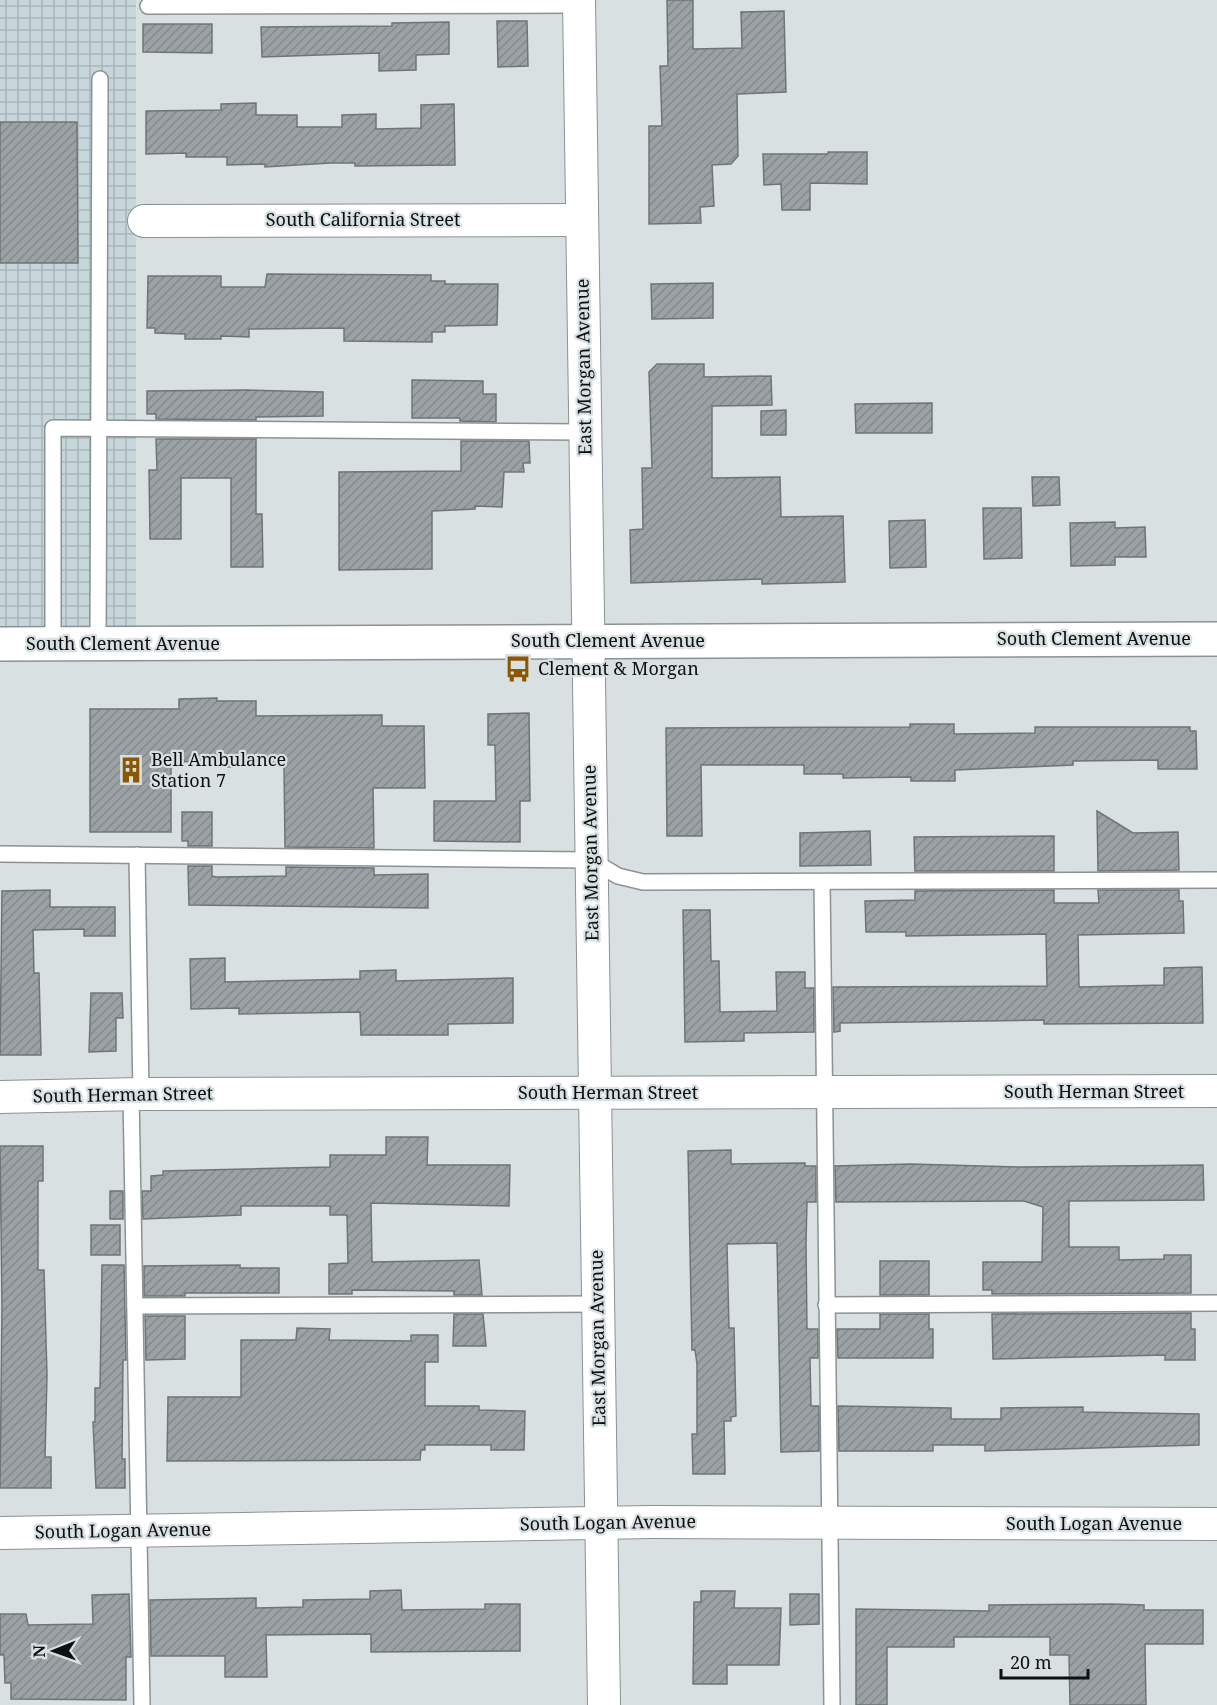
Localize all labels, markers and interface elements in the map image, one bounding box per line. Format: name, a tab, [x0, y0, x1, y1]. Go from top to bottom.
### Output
street label: South California Street	[266, 207, 460, 231]
street label: East Morgan Avenue	[569, 278, 597, 456]
street label: South Clement Avenue	[997, 626, 1191, 650]
street label: South Clement Avenue	[511, 628, 705, 652]
street label: South Clement Avenue	[26, 631, 220, 655]
bus stop icon: Clement & Morgan	[503, 654, 533, 684]
place label: Clement & Morgan	[538, 656, 699, 680]
place label: Bell Ambulance Station 7	[151, 747, 286, 792]
building icon: Bell Ambulance Station 7	[116, 755, 146, 785]
street label: East Morgan Avenue	[576, 764, 604, 942]
street label: South Herman Street	[1004, 1079, 1184, 1103]
street label: South Herman Street	[33, 1080, 213, 1108]
street label: South Herman Street	[518, 1080, 698, 1104]
street label: East Morgan Avenue	[583, 1249, 611, 1427]
street label: South Logan Avenue	[520, 1508, 696, 1536]
street label: South Logan Avenue	[1006, 1511, 1182, 1535]
street label: South Logan Avenue	[35, 1516, 211, 1544]
north arrow	[24, 1621, 84, 1681]
scale bar	[1001, 1642, 1088, 1680]
text: N	[28, 1644, 50, 1658]
text: 20 m	[1010, 1650, 1052, 1674]

